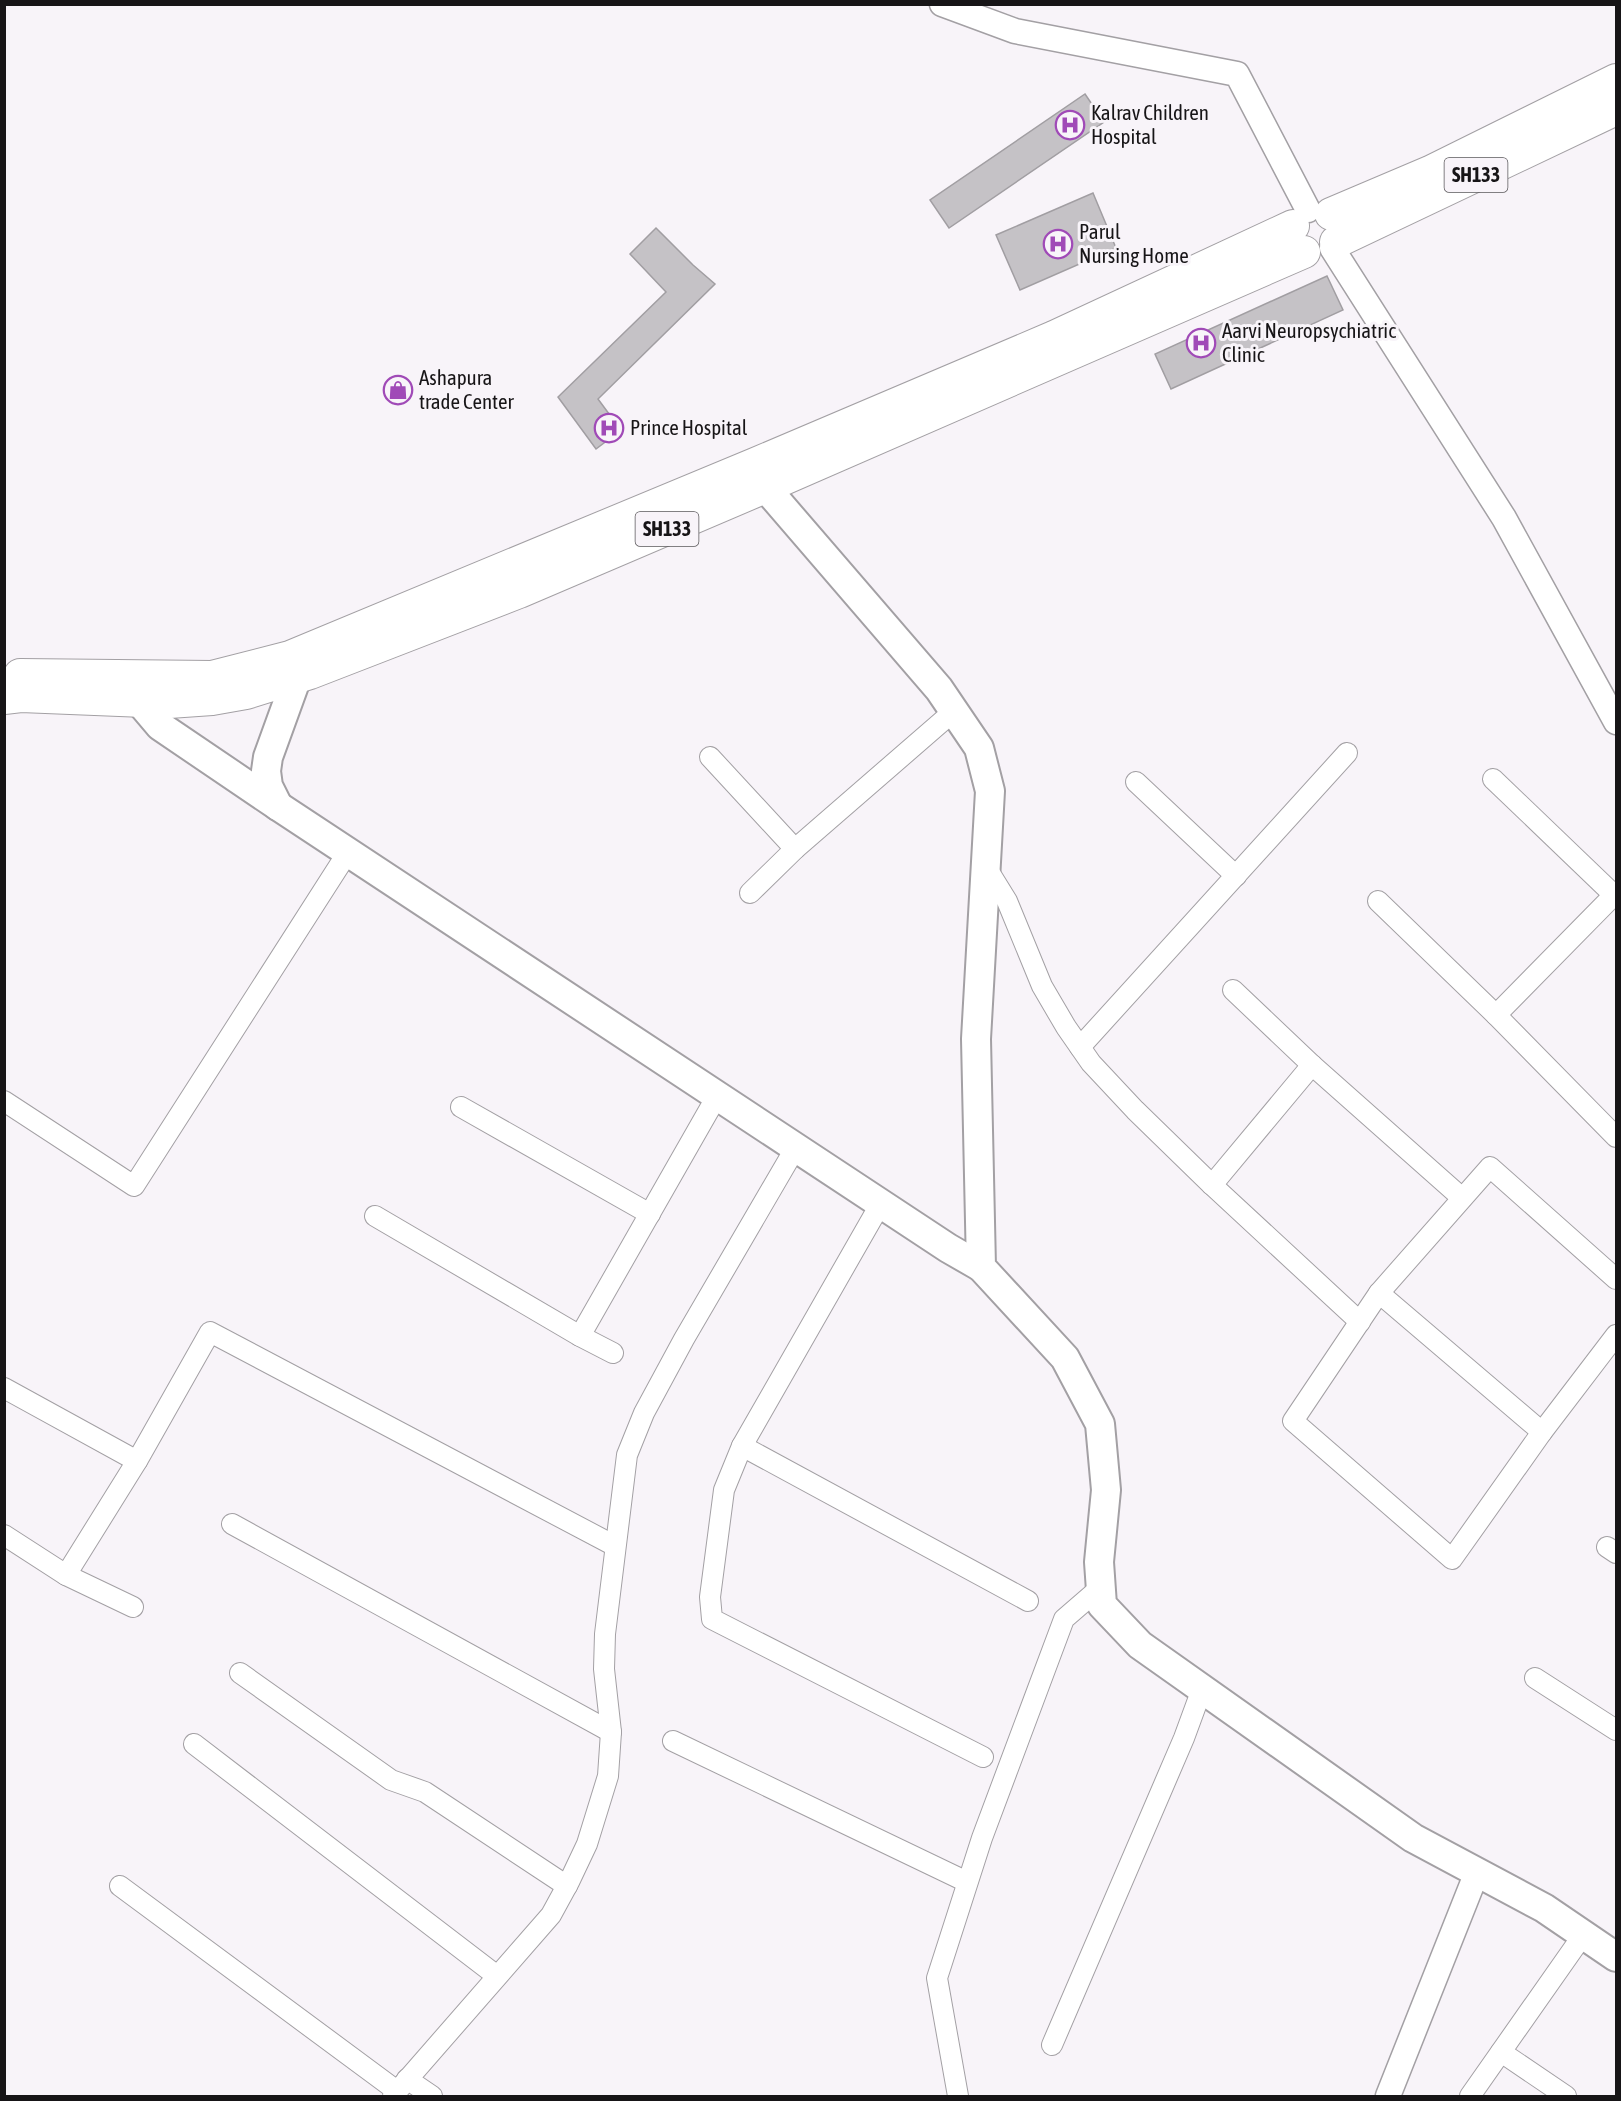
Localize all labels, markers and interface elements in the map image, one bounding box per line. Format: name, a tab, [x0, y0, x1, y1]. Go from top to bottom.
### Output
place label: Kalrav Children Hospital	[1091, 100, 1209, 148]
hospital icon: Kalrav Children Hospital	[1054, 109, 1086, 141]
road number: SH133	[1444, 158, 1508, 192]
place label: Parul Nursing Home	[1079, 219, 1189, 267]
hospital icon: Parul Nursing Home	[1042, 228, 1074, 260]
place label: Aarvi Neuropsychiatric Clinic	[1222, 318, 1396, 366]
hospital icon: Aarvi Neuropsychiatric Clinic	[1185, 327, 1217, 359]
place label: Ashapura trade Center	[419, 365, 514, 413]
shop icon: Ashapura trade Center	[382, 374, 414, 406]
hospital icon: Prince Hospital	[593, 412, 625, 444]
place label: Prince Hospital	[630, 415, 748, 439]
road number: SH133	[636, 512, 698, 546]

